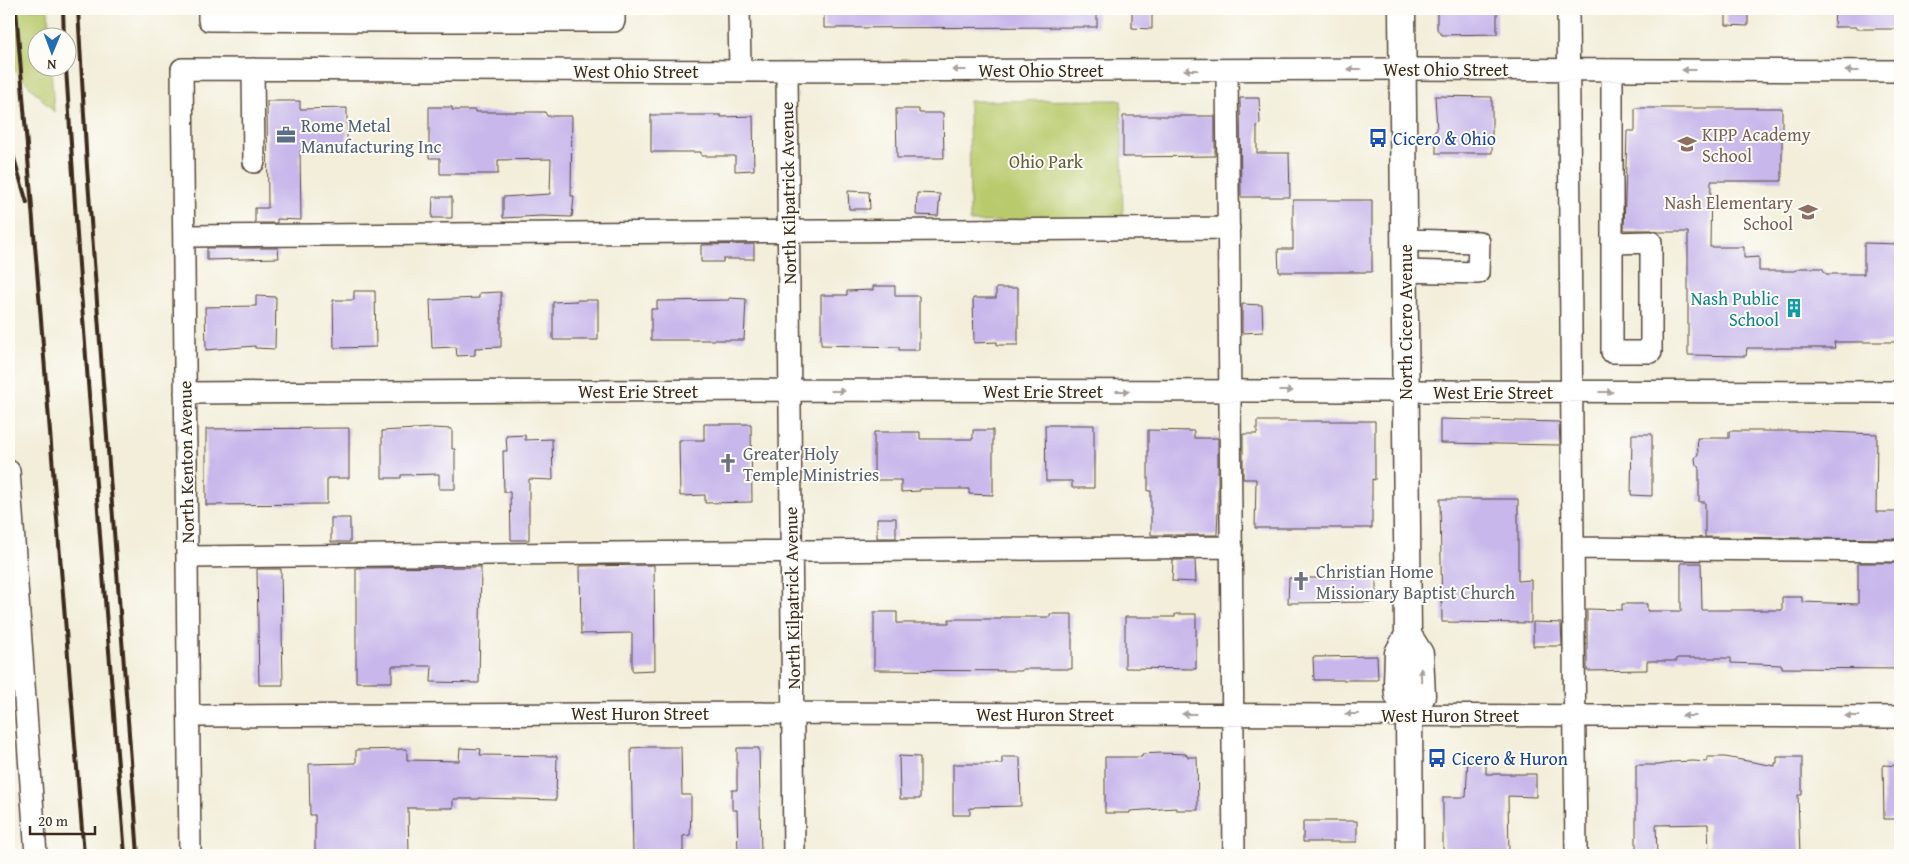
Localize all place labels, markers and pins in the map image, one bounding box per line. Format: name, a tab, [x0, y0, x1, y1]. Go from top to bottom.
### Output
place label: Rome Metal Manufacturing Inc	[301, 112, 442, 160]
place label: KIPP Academy School	[1702, 121, 1811, 169]
office icon: Rome Metal Manufacturing Inc	[275, 124, 297, 146]
place label: Cicero & Ohio	[1393, 125, 1496, 152]
bus stop icon: Cicero & Ohio	[1367, 127, 1389, 149]
school or university icon: KIPP Academy School	[1676, 133, 1698, 155]
place label: Nash Elementary School	[1664, 189, 1793, 237]
school or university icon: Nash Elementary School	[1797, 201, 1819, 223]
place label: Nash Public School	[1691, 285, 1779, 333]
building icon: Nash Public School	[1783, 297, 1805, 319]
place label: Greater Holy Temple Ministries	[743, 440, 879, 488]
church icon: Greater Holy Temple Ministries	[717, 452, 739, 474]
place label: Christian Home Missionary Baptist Church	[1316, 558, 1515, 606]
church icon: Christian Home Missionary Baptist Church	[1290, 570, 1312, 592]
place label: Cicero & Huron	[1452, 745, 1568, 772]
bus stop icon: Cicero & Huron	[1426, 747, 1448, 769]

